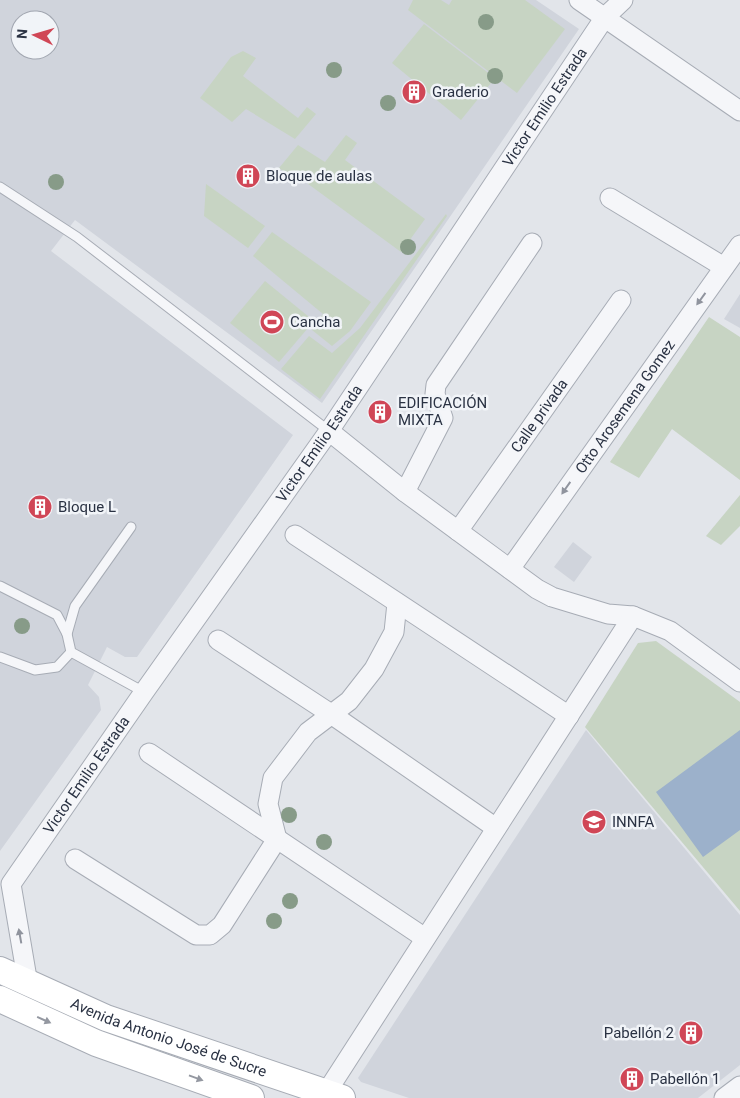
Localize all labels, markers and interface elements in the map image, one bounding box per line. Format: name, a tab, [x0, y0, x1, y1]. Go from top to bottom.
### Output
north arrow	[10, 10, 60, 60]
text: N	[14, 28, 30, 39]
street label: Victor Emilio Estrada	[499, 44, 591, 170]
building icon: Graderio	[401, 79, 427, 105]
place label: Graderio	[432, 83, 489, 101]
building icon: Bloque de aulas	[235, 163, 261, 189]
place label: Bloque de aulas	[266, 167, 372, 185]
one-way arrow	[696, 292, 706, 306]
sports icon: Cancha	[259, 309, 285, 335]
place label: Cancha	[290, 313, 340, 331]
street label: Otto Arosemena Gomez	[572, 336, 679, 477]
street label: Calle privada	[507, 375, 571, 456]
street label: Victor Emilio Estrada	[272, 381, 366, 506]
place label: EDIFICACIÓN MIXTA	[398, 394, 487, 429]
building icon: EDIFICACIÓN MIXTA	[367, 399, 393, 425]
one-way arrow	[561, 482, 571, 495]
building icon: Bloque L	[27, 494, 53, 520]
place label: Bloque L	[58, 498, 116, 516]
street label: Victor Emilio Estrada	[40, 713, 133, 837]
school or university icon: INNFA	[581, 809, 607, 835]
place label: INNFA	[612, 813, 655, 831]
one-way arrow	[15, 928, 23, 944]
street label: Avenida Antonio José de Sucre	[68, 994, 269, 1081]
one-way arrow	[37, 1016, 51, 1024]
building icon: Pabellón 2	[678, 1020, 704, 1046]
place label: Pabellón 2	[604, 1024, 674, 1042]
building icon: Pabellón 1	[619, 1066, 645, 1092]
place label: Pabellón 1	[650, 1070, 720, 1088]
one-way arrow	[188, 1075, 203, 1082]

